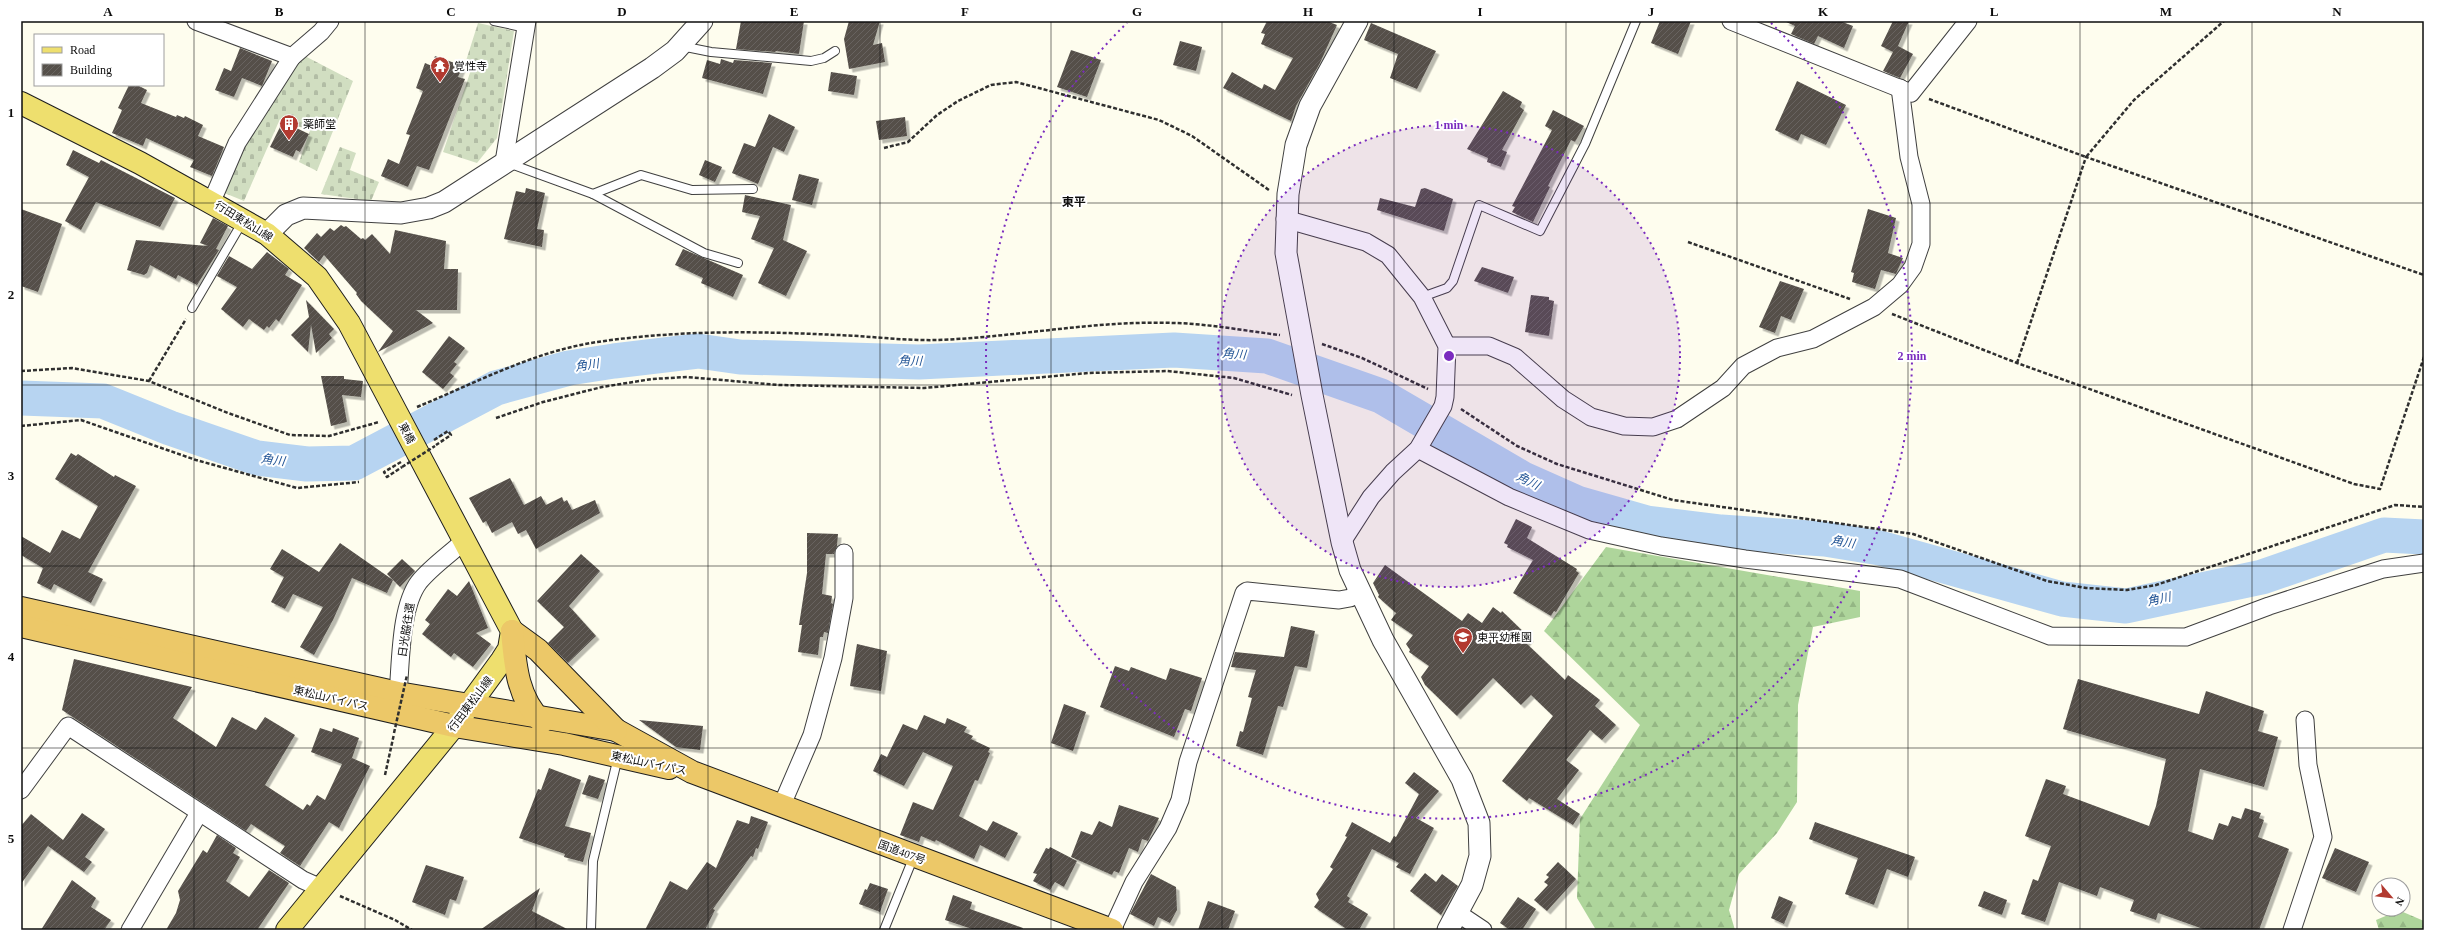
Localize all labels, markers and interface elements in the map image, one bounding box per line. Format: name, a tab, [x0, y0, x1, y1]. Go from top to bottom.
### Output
text: A	[103, 4, 113, 19]
text: B	[275, 4, 284, 19]
text: C	[446, 4, 456, 19]
text: D	[617, 4, 627, 19]
text: E	[790, 4, 798, 19]
text: F	[961, 4, 969, 19]
text: G	[1132, 4, 1142, 19]
text: H	[1303, 4, 1313, 19]
text: I	[1477, 4, 1483, 19]
text: J	[1648, 4, 1655, 19]
text: K	[1818, 4, 1829, 19]
text: L	[1990, 4, 1999, 19]
text: M	[2160, 4, 2172, 19]
text: N	[2332, 4, 2342, 19]
legend	[34, 34, 164, 86]
text: Road	[70, 43, 95, 57]
temple icon: 覚性寺	[429, 55, 451, 83]
place label: 覚性寺	[454, 60, 487, 72]
text: Building	[70, 63, 112, 77]
text: 1	[8, 105, 14, 120]
building icon: 薬師堂	[278, 113, 300, 141]
place label: 薬師堂	[303, 118, 336, 130]
text: 1 min	[1434, 118, 1464, 132]
district label: 東平	[1062, 195, 1086, 209]
street label: 行田東松山線	[213, 198, 275, 244]
text: 2	[8, 287, 14, 302]
water label: 角川	[1222, 346, 1248, 362]
centre of rings	[1442, 349, 1456, 363]
text: 2 min	[1897, 349, 1927, 363]
water label: 角川	[898, 354, 924, 368]
water label: 角川	[574, 356, 602, 374]
street label: 東橋	[397, 420, 417, 446]
water label: 角川	[260, 452, 288, 469]
text: 3	[8, 468, 15, 483]
water label: 角川	[1514, 469, 1544, 493]
water label: 角川	[1830, 533, 1858, 551]
water label: 角川	[2146, 589, 2174, 608]
street label: 日光脇往還	[396, 602, 416, 658]
school or university icon: 東平幼稚園	[1452, 626, 1474, 654]
place label: 東平幼稚園	[1477, 631, 1532, 643]
text: 4	[8, 649, 15, 664]
street label: 行田東松山線	[445, 674, 495, 734]
street label: 東松山バイパス	[292, 684, 370, 712]
street label: 東松山バイパス	[610, 749, 688, 777]
text: 5	[8, 831, 15, 846]
street label: 国道407号	[877, 838, 927, 866]
north arrow	[2371, 877, 2411, 917]
text: N	[2393, 895, 2407, 908]

